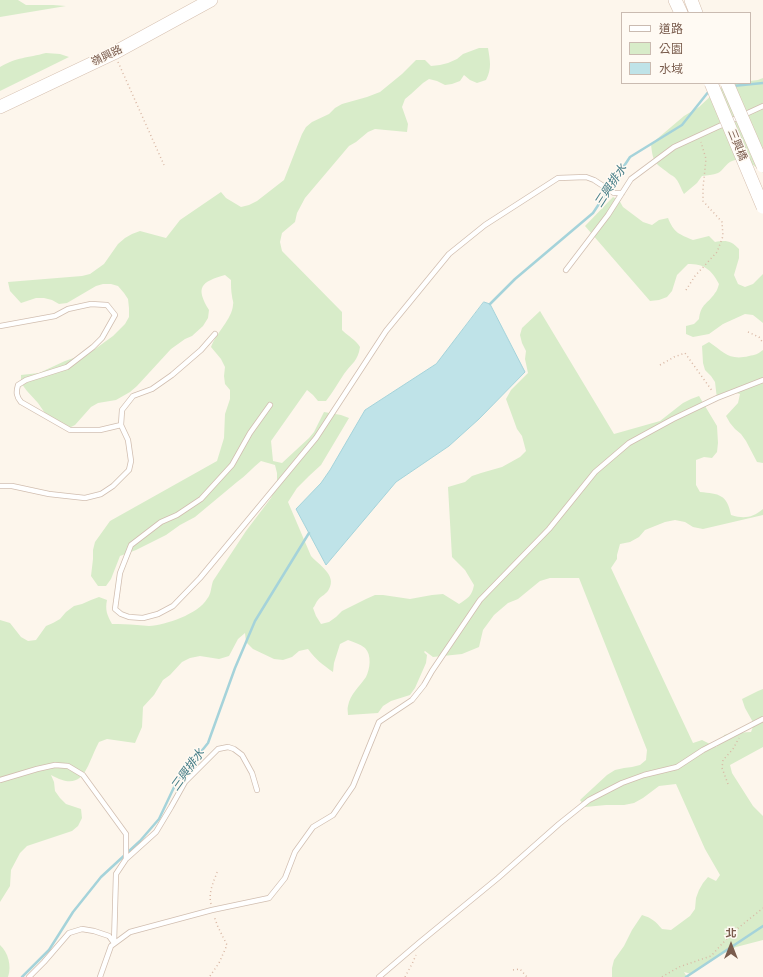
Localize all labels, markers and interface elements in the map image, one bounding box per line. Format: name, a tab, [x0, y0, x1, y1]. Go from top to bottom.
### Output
legend	[621, 12, 751, 84]
text: 道路	[659, 20, 683, 37]
text: 公園	[659, 40, 683, 57]
street label: 嶺興路	[89, 43, 125, 69]
text: 水域	[659, 60, 683, 77]
street label: 三興橋	[725, 127, 749, 163]
water label: 三興排水	[592, 162, 630, 210]
water label: 三興排水	[168, 746, 208, 794]
north arrow	[711, 925, 751, 965]
text: 北	[726, 925, 737, 940]

